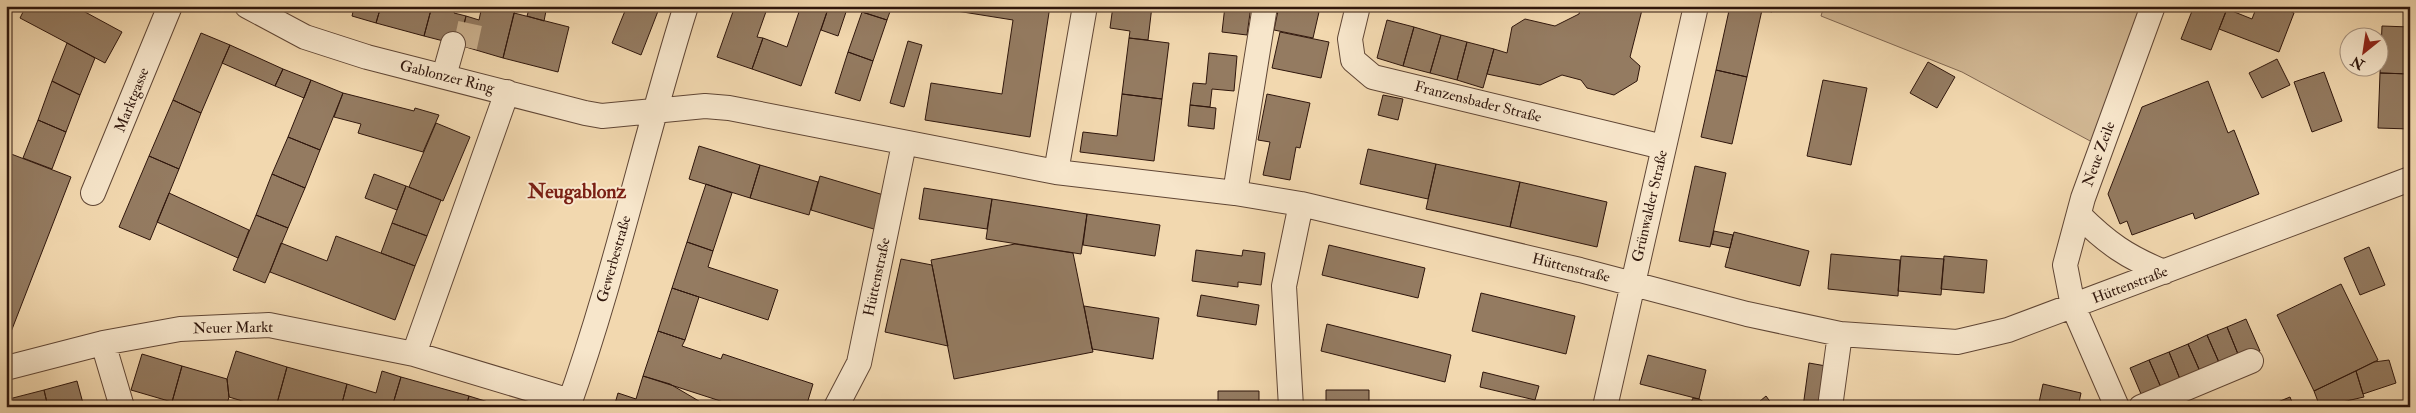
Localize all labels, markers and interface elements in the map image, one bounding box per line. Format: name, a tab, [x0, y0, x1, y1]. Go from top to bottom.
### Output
north arrow	[2338, 28, 2388, 78]
text: N	[2348, 52, 2368, 74]
street label: Gablonzer Ring	[398, 56, 497, 98]
street label: Marktgasse	[110, 65, 154, 135]
street label: Franzensbader Straße	[1413, 77, 1543, 127]
street label: Neue Zeile	[2078, 119, 2120, 189]
street label: Grünwalder Straße	[1628, 148, 1672, 264]
district label: Neugablonz	[527, 179, 627, 205]
street label: Gewerbestraße	[593, 213, 635, 305]
street label: Hüttenstraße	[859, 236, 895, 318]
street label: Hüttenstraße	[1530, 249, 1612, 287]
street label: Hüttenstraße	[2089, 262, 2171, 308]
street label: Neuer Markt	[193, 318, 273, 338]

